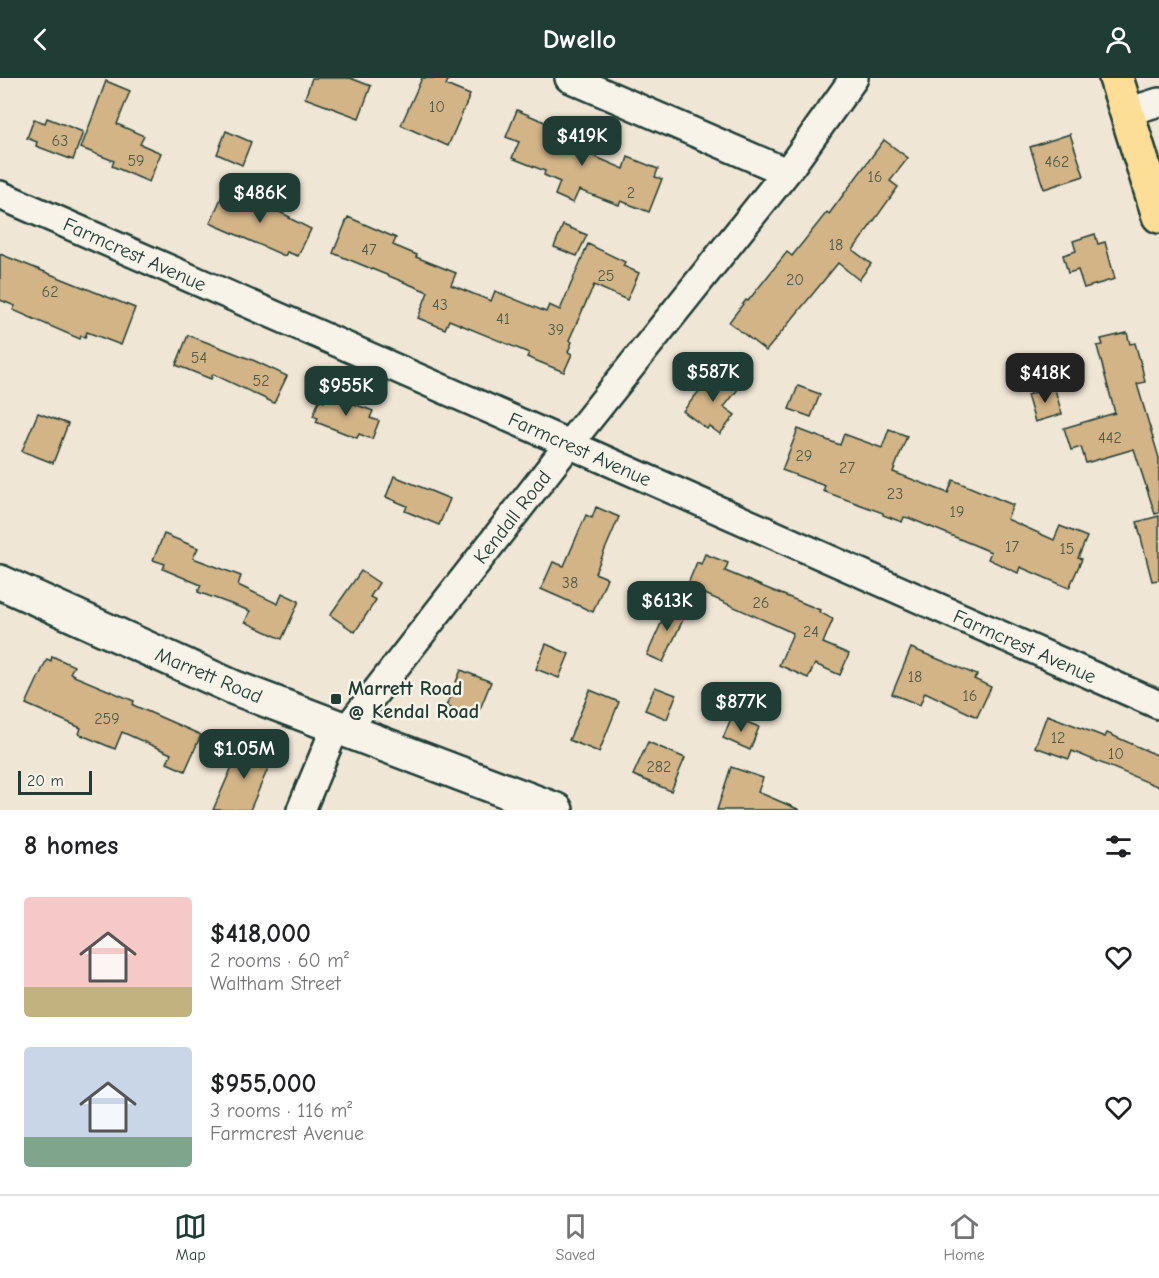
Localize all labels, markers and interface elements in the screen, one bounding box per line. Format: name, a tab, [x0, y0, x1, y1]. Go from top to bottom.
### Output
icon: back	[24, 23, 57, 56]
icon: person	[1102, 23, 1135, 56]
text: Dwello	[543, 24, 616, 55]
house number: 10	[429, 98, 445, 116]
pin: $419K	[540, 116, 624, 167]
text: $419K	[557, 124, 608, 147]
house number: 63	[52, 132, 68, 150]
house number: 59	[127, 152, 145, 170]
house number: 462	[1045, 153, 1069, 171]
house number: 16	[867, 168, 883, 186]
pin: $486K	[218, 173, 302, 224]
text: $486K	[233, 181, 287, 204]
house number: 2	[627, 184, 635, 202]
street label: Farmcrest Avenue	[60, 213, 210, 296]
house number: 18	[829, 236, 843, 254]
house number: 47	[361, 241, 377, 259]
house number: 25	[597, 267, 615, 285]
house number: 20	[786, 271, 804, 289]
house number: 62	[41, 283, 59, 301]
house number: 43	[432, 296, 448, 314]
house number: 41	[496, 310, 510, 328]
house number: 39	[548, 321, 564, 339]
house number: 54	[191, 349, 207, 367]
pin: $587K	[671, 352, 755, 403]
pin: $418K	[1003, 353, 1087, 404]
text: $587K	[686, 360, 740, 383]
text: $418K	[1020, 361, 1070, 384]
pin: $955K	[304, 366, 388, 417]
house number: 52	[252, 372, 270, 390]
text: $955K	[319, 374, 374, 397]
street label: Farmcrest Avenue	[505, 408, 655, 491]
house number: 442	[1098, 429, 1122, 447]
house number: 29	[796, 447, 812, 465]
house number: 27	[839, 459, 855, 477]
street label: Kendall Road	[469, 466, 556, 568]
house number: 23	[887, 485, 903, 503]
house number: 19	[950, 503, 964, 521]
house number: 17	[1005, 538, 1019, 556]
house number: 15	[1059, 540, 1075, 558]
house number: 38	[562, 574, 578, 592]
pin: $613K	[625, 581, 709, 632]
text: $613K	[641, 589, 693, 612]
house number: 26	[752, 594, 770, 612]
street label: Farmcrest Avenue	[950, 605, 1100, 688]
house number: 24	[803, 623, 819, 641]
street label: Marrett Road	[152, 643, 266, 708]
house number: 18	[908, 668, 922, 686]
place label: Marrett Road @ Kendal Road	[348, 677, 479, 723]
pin: $877K	[699, 682, 783, 733]
house number: 16	[962, 687, 978, 705]
text: $877K	[715, 690, 767, 713]
marker: Marrett Road @ Kendal Road	[329, 692, 343, 706]
house number: 259	[94, 710, 120, 728]
pin: $1.05M	[195, 729, 293, 780]
house number: 12	[1051, 729, 1065, 747]
text: $1.05M	[213, 737, 275, 760]
house number: 10	[1108, 745, 1124, 763]
house number: 282	[647, 758, 671, 776]
scale bar	[18, 768, 92, 796]
text: 20 m	[27, 772, 64, 790]
icon: filters	[1102, 830, 1135, 863]
text: 8 homes	[24, 831, 118, 861]
text: $418,000	[210, 919, 311, 949]
icon: home	[72, 921, 144, 993]
icon: heart	[1102, 941, 1135, 974]
text: 2 rooms · 60 m²	[210, 949, 349, 972]
text: Waltham Street	[210, 972, 341, 995]
text: $955,000	[210, 1069, 316, 1099]
icon: home	[72, 1071, 144, 1143]
icon: heart	[1102, 1091, 1135, 1124]
text: 3 rooms · 116 m²	[210, 1099, 352, 1122]
text: Farmcrest Avenue	[210, 1122, 364, 1145]
tab: Map	[174, 1210, 207, 1264]
tab: Saved	[555, 1210, 595, 1264]
tab: Home	[944, 1210, 985, 1264]

